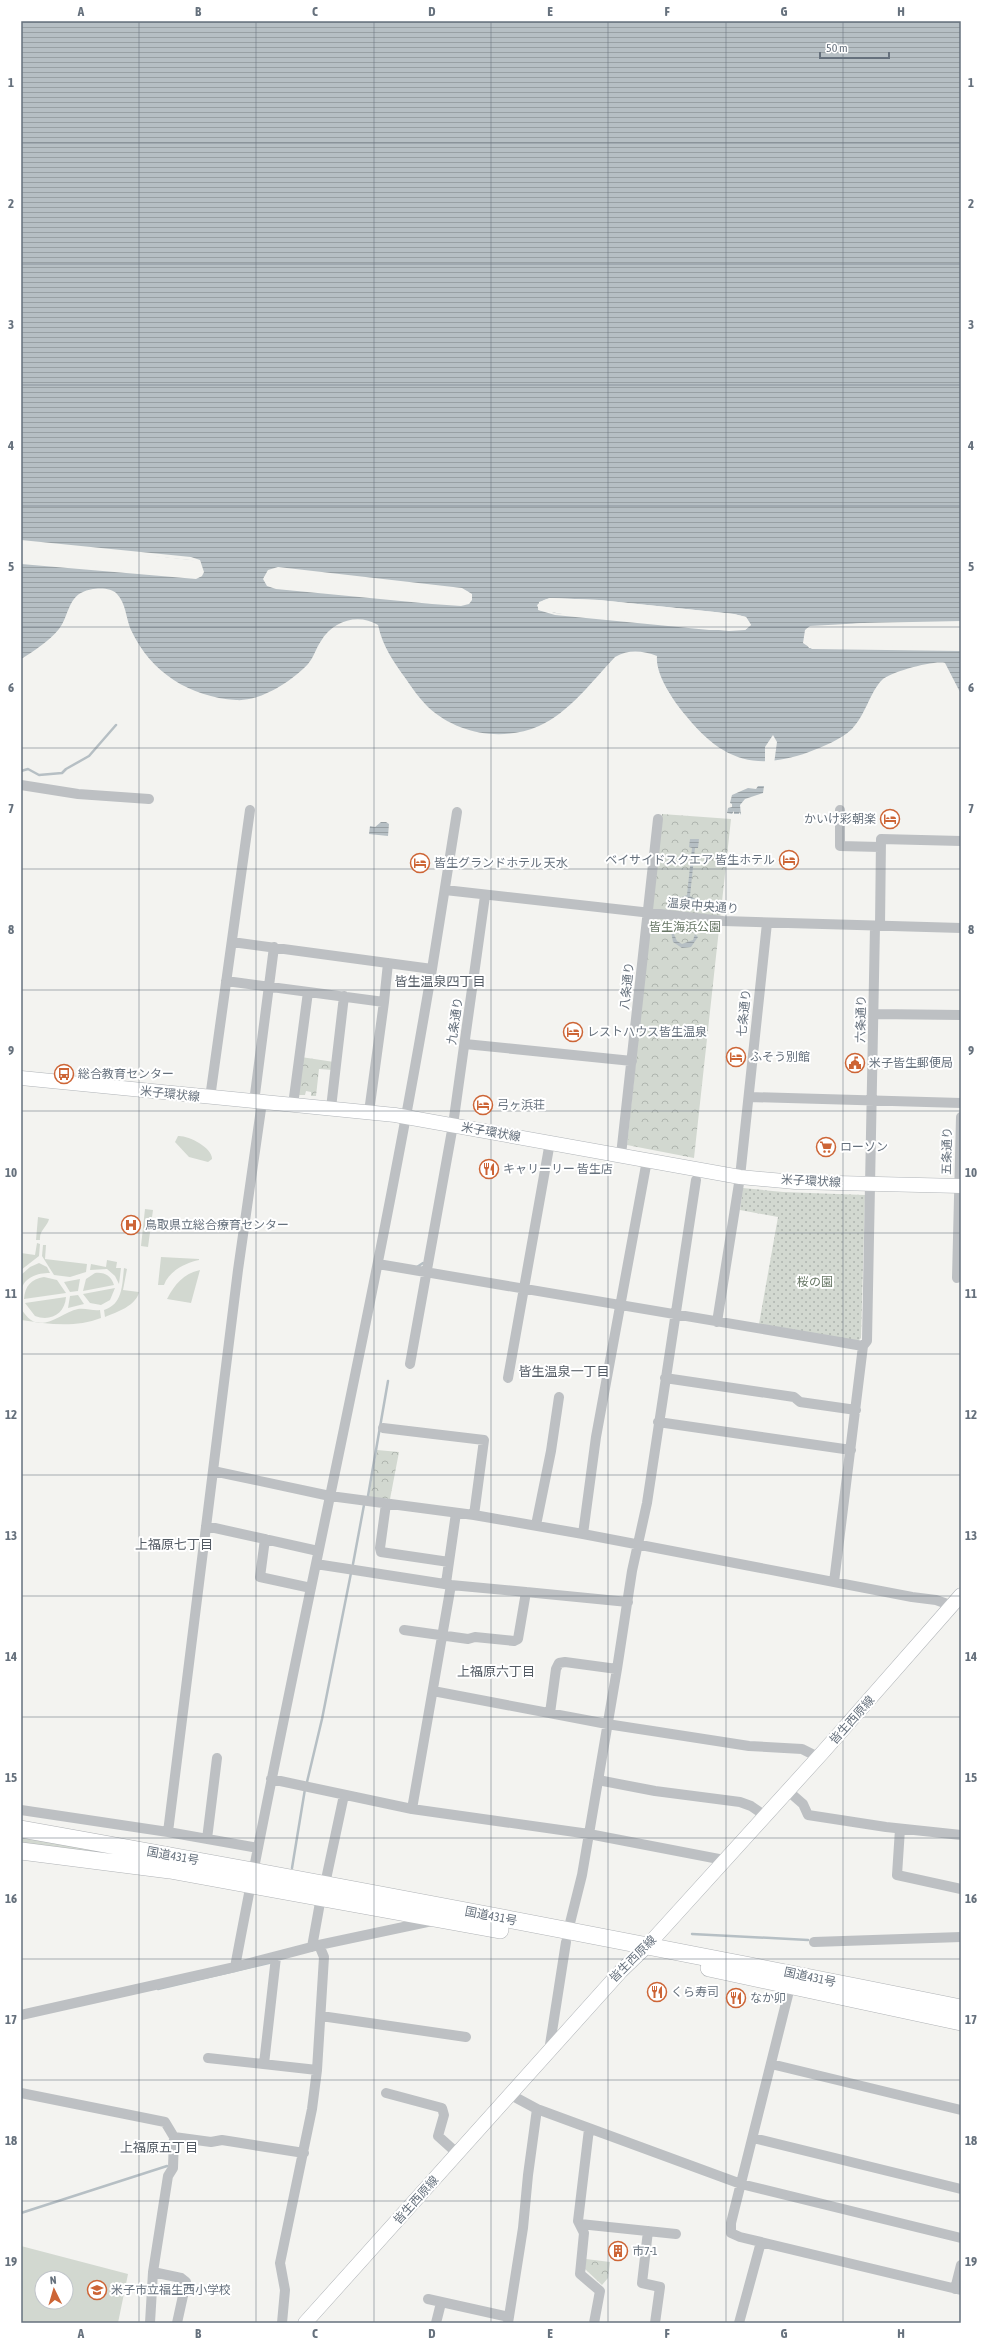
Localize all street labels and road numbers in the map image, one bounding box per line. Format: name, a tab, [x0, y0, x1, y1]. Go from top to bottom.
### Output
street label: 温泉中央通り	[667, 896, 739, 916]
street label: 八条通り	[618, 961, 636, 1011]
street label: 七条通り	[735, 988, 753, 1038]
street label: 六条通り	[854, 995, 868, 1043]
street label: 九条通り	[445, 996, 465, 1046]
street label: 米子環状線	[139, 1084, 201, 1104]
street label: 米子環状線	[460, 1120, 522, 1144]
street label: 五条通り	[940, 1127, 954, 1175]
street label: 米子環状線	[781, 1172, 841, 1190]
street label: 皆生西原線	[827, 1693, 877, 1747]
street label: 国道431号	[146, 1845, 200, 1867]
street label: 国道431号	[464, 1904, 518, 1928]
street label: 皆生西原線	[607, 1933, 659, 1985]
street label: 国道431号	[783, 1965, 837, 1989]
street label: 皆生西原線	[391, 2173, 441, 2227]

